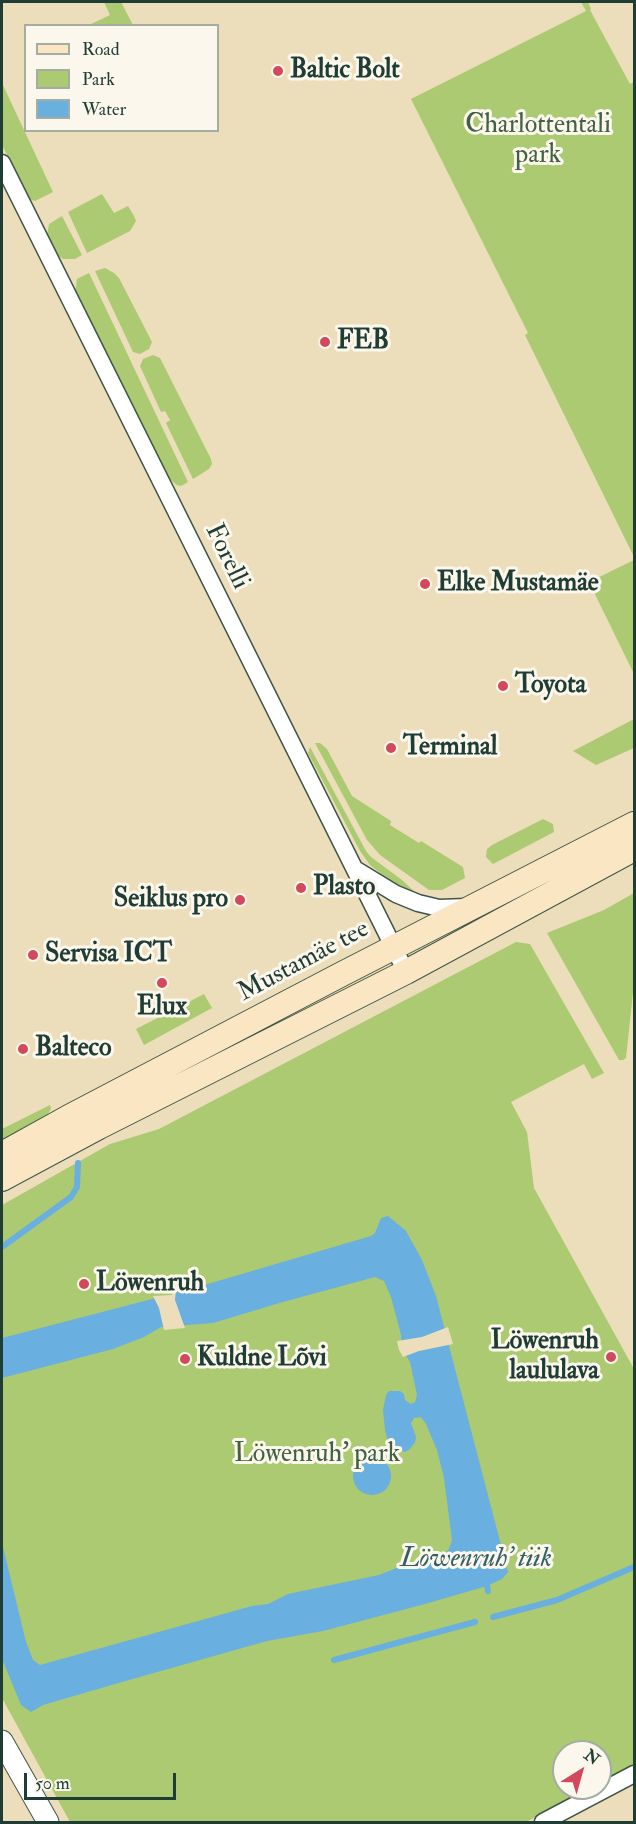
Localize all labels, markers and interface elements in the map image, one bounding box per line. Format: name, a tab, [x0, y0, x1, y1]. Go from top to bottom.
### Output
legend	[24, 24, 219, 132]
text: Road	[82, 38, 120, 61]
place label: Baltic Bolt	[290, 55, 400, 87]
marker: Baltic Bolt	[271, 64, 285, 78]
text: Park	[82, 68, 115, 91]
text: Water	[82, 98, 126, 121]
park label: Charlottentali park	[465, 110, 611, 172]
place label: FEB	[337, 326, 389, 358]
marker: FEB	[318, 335, 332, 349]
street label: Forelli	[197, 519, 255, 595]
place label: Elke Mustamäe	[437, 568, 599, 600]
marker: Elke Mustamäe	[418, 577, 432, 591]
place label: Toyota	[515, 670, 586, 702]
marker: Toyota	[496, 679, 510, 693]
place label: Terminal	[403, 732, 497, 764]
marker: Terminal	[384, 741, 398, 755]
place label: Plasto	[313, 872, 375, 904]
marker: Plasto	[294, 881, 308, 895]
place label: Seiklus pro	[114, 884, 228, 916]
marker: Seiklus pro	[233, 893, 247, 907]
street label: Mustamäe tee	[233, 915, 375, 1009]
place label: Servisa ICT	[45, 939, 172, 971]
marker: Servisa ICT	[26, 948, 40, 962]
marker: Elux	[155, 976, 169, 990]
place label: Elux	[137, 992, 187, 1024]
place label: Balteco	[35, 1033, 111, 1065]
marker: Balteco	[16, 1042, 30, 1056]
place label: Löwenruh	[96, 1268, 204, 1300]
marker: Löwenruh	[77, 1277, 91, 1291]
place label: Löwenruh laululava	[491, 1326, 599, 1388]
place label: Kuldne Lõvi	[197, 1343, 327, 1375]
marker: Löwenruh laululava	[604, 1350, 618, 1364]
marker: Kuldne Lõvi	[178, 1352, 192, 1366]
park label: Löwenruh' park	[234, 1439, 400, 1471]
water label: Löwenruh' tiik	[400, 1544, 552, 1576]
north arrow	[552, 1740, 612, 1800]
text: N	[580, 1745, 603, 1770]
scale bar	[27, 1761, 178, 1799]
text: 50 m	[35, 1772, 70, 1795]

